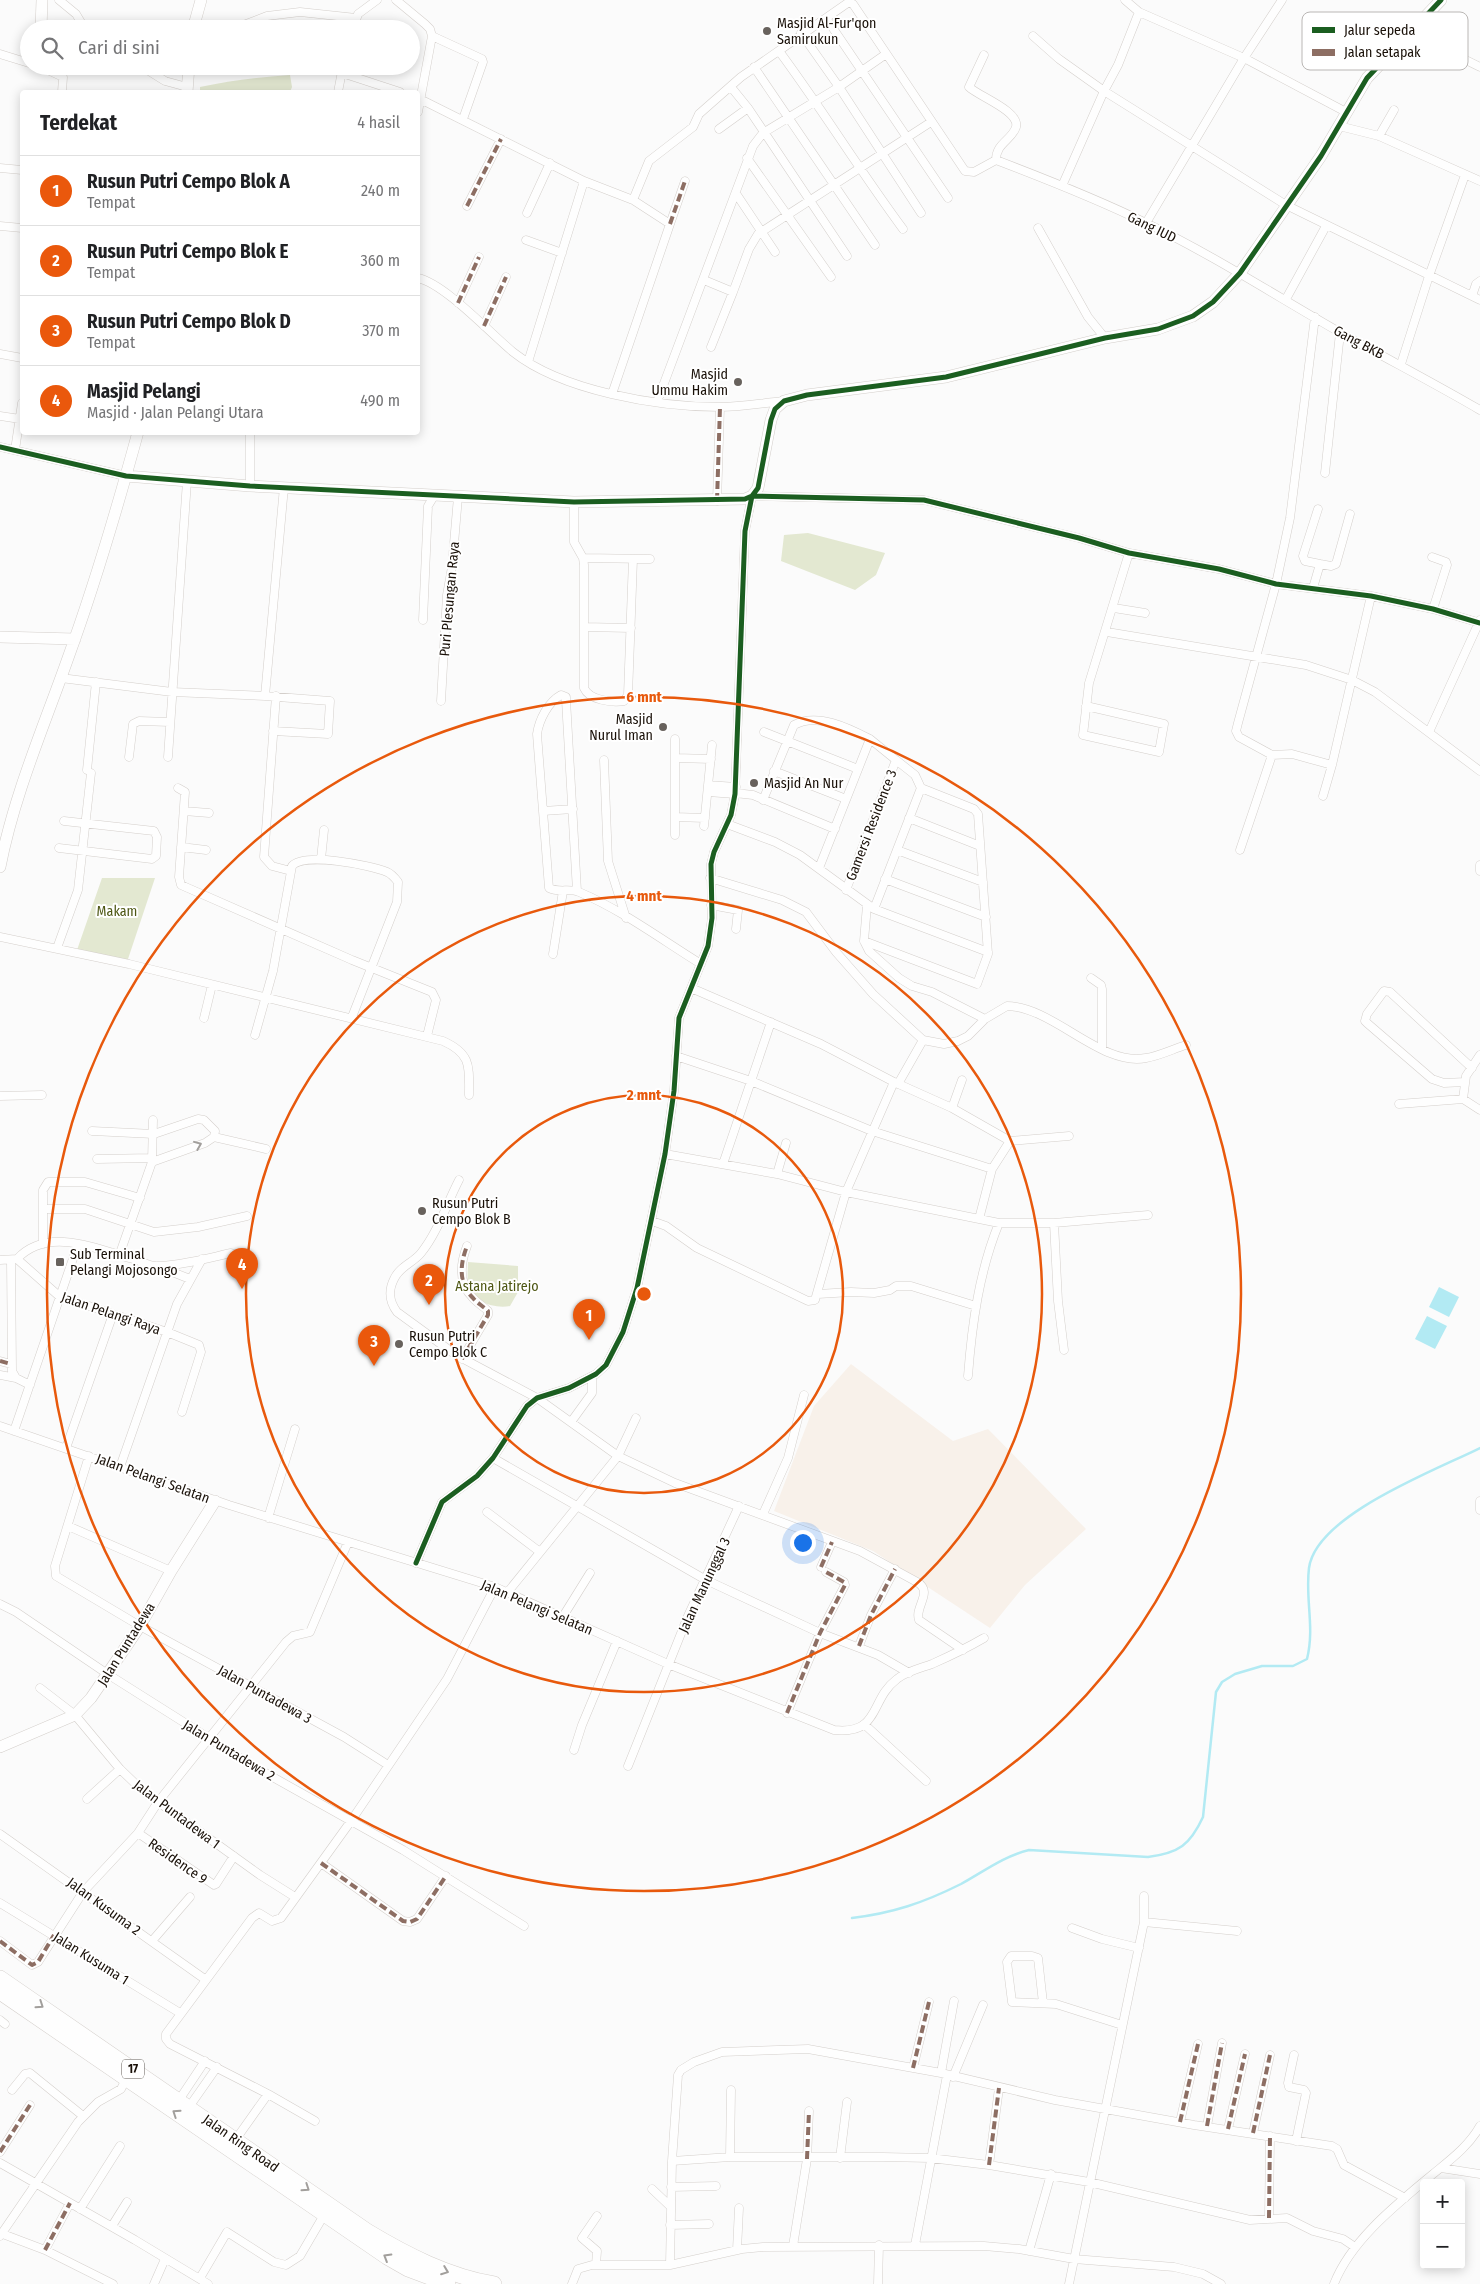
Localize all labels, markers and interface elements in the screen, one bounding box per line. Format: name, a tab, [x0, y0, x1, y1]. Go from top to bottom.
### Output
legend	[1302, 12, 1468, 70]
place label: Masjid Al-Fur'qon Samirukun	[777, 15, 876, 48]
search box	[20, 20, 420, 75]
text: Jalur sepeda	[1344, 22, 1415, 39]
marker: Masjid Al-Fur'qon Samirukun	[761, 25, 773, 37]
icon: search	[38, 34, 66, 62]
text: Cari di sini	[78, 36, 160, 59]
text: Jalan setapak	[1344, 44, 1421, 61]
text: Terdekat	[40, 110, 117, 136]
text: 4 hasil	[357, 113, 400, 132]
text: Rusun Putri Cempo Blok A	[87, 170, 290, 193]
text: 1	[53, 181, 59, 200]
text: 240 m	[361, 181, 400, 200]
text: Tempat	[87, 193, 135, 212]
street label: Gang IUD	[1125, 208, 1179, 247]
text: Rusun Putri Cempo Blok E	[87, 240, 289, 263]
text: 2	[52, 251, 60, 270]
text: 360 m	[360, 251, 400, 270]
text: Tempat	[87, 263, 135, 282]
text: Rusun Putri Cempo Blok D	[87, 310, 291, 333]
text: 3	[52, 321, 60, 340]
text: 370 m	[362, 321, 400, 340]
street label: Gang BKB	[1331, 322, 1387, 363]
text: Tempat	[87, 333, 135, 352]
place label: Masjid Ummu Hakim	[651, 366, 728, 399]
marker: Masjid Ummu Hakim	[732, 376, 744, 388]
text: Masjid Pelangi	[87, 380, 201, 403]
text: 4	[52, 391, 60, 410]
text: 490 m	[360, 391, 400, 410]
text: Masjid · Jalan Pelangi Utara	[87, 403, 264, 422]
street label: Puri Plesungan Raya	[436, 541, 463, 657]
text: 6 mnt	[626, 688, 662, 706]
place label: Masjid Nurul Iman	[589, 711, 653, 744]
marker: Masjid Nurul Iman	[657, 721, 669, 733]
street label: Gamersi Residence 3	[842, 767, 901, 883]
place label: Masjid An Nur	[764, 775, 843, 792]
marker: Masjid An Nur	[748, 777, 760, 789]
text: 4 mnt	[626, 887, 662, 905]
park label: Makam	[97, 903, 137, 920]
text: 2 mnt	[626, 1086, 662, 1104]
one-way arrow	[193, 1141, 202, 1152]
place label: Rusun Putri Cempo Blok B	[432, 1195, 511, 1228]
marker: Rusun Putri Cempo Blok B	[416, 1205, 428, 1217]
place label: Sub Terminal Pelangi Mojosongo	[70, 1246, 178, 1279]
pin: 4	[226, 1248, 258, 1289]
marker: Sub Terminal Pelangi Mojosongo	[54, 1256, 66, 1268]
pin: 2	[413, 1264, 445, 1305]
park label: Astana Jatirejo	[455, 1278, 539, 1295]
centre of rings	[635, 1285, 653, 1303]
street label: Jalan Pelangi Raya	[59, 1289, 163, 1338]
pin: 1	[573, 1299, 605, 1340]
pin: 3	[358, 1325, 390, 1366]
place label: Rusun Putri Cempo Blok C	[409, 1328, 487, 1361]
marker: Rusun Putri Cempo Blok C	[393, 1338, 405, 1350]
street label: Jalan Pelangi Selatan	[94, 1450, 212, 1507]
your location	[790, 1530, 816, 1556]
street label: Jalan Manunggal 3	[675, 1535, 734, 1636]
street label: Jalan Pelangi Selatan	[478, 1576, 595, 1639]
street label: Jalan Puntadewa	[94, 1599, 159, 1689]
street label: Jalan Puntadewa 3	[215, 1662, 315, 1727]
street label: Jalan Puntadewa 2	[180, 1716, 278, 1785]
street label: Jalan Puntadewa 1	[130, 1776, 223, 1852]
street label: Residence 9	[145, 1835, 211, 1888]
street label: Jalan Kusuma 2	[64, 1874, 144, 1939]
street label: Jalan Kusuma 1	[50, 1928, 132, 1988]
one-way arrow	[34, 1999, 44, 2008]
road number: 17	[122, 2060, 144, 2078]
one-way arrow	[172, 2110, 181, 2119]
street label: Jalan Ring Road	[199, 2111, 282, 2176]
map controls	[1420, 2179, 1465, 2269]
button: +	[1420, 2179, 1465, 2224]
one-way arrow	[300, 2182, 310, 2191]
button: −	[1420, 2224, 1465, 2269]
one-way arrow	[384, 2254, 393, 2264]
one-way arrow	[441, 2265, 449, 2275]

